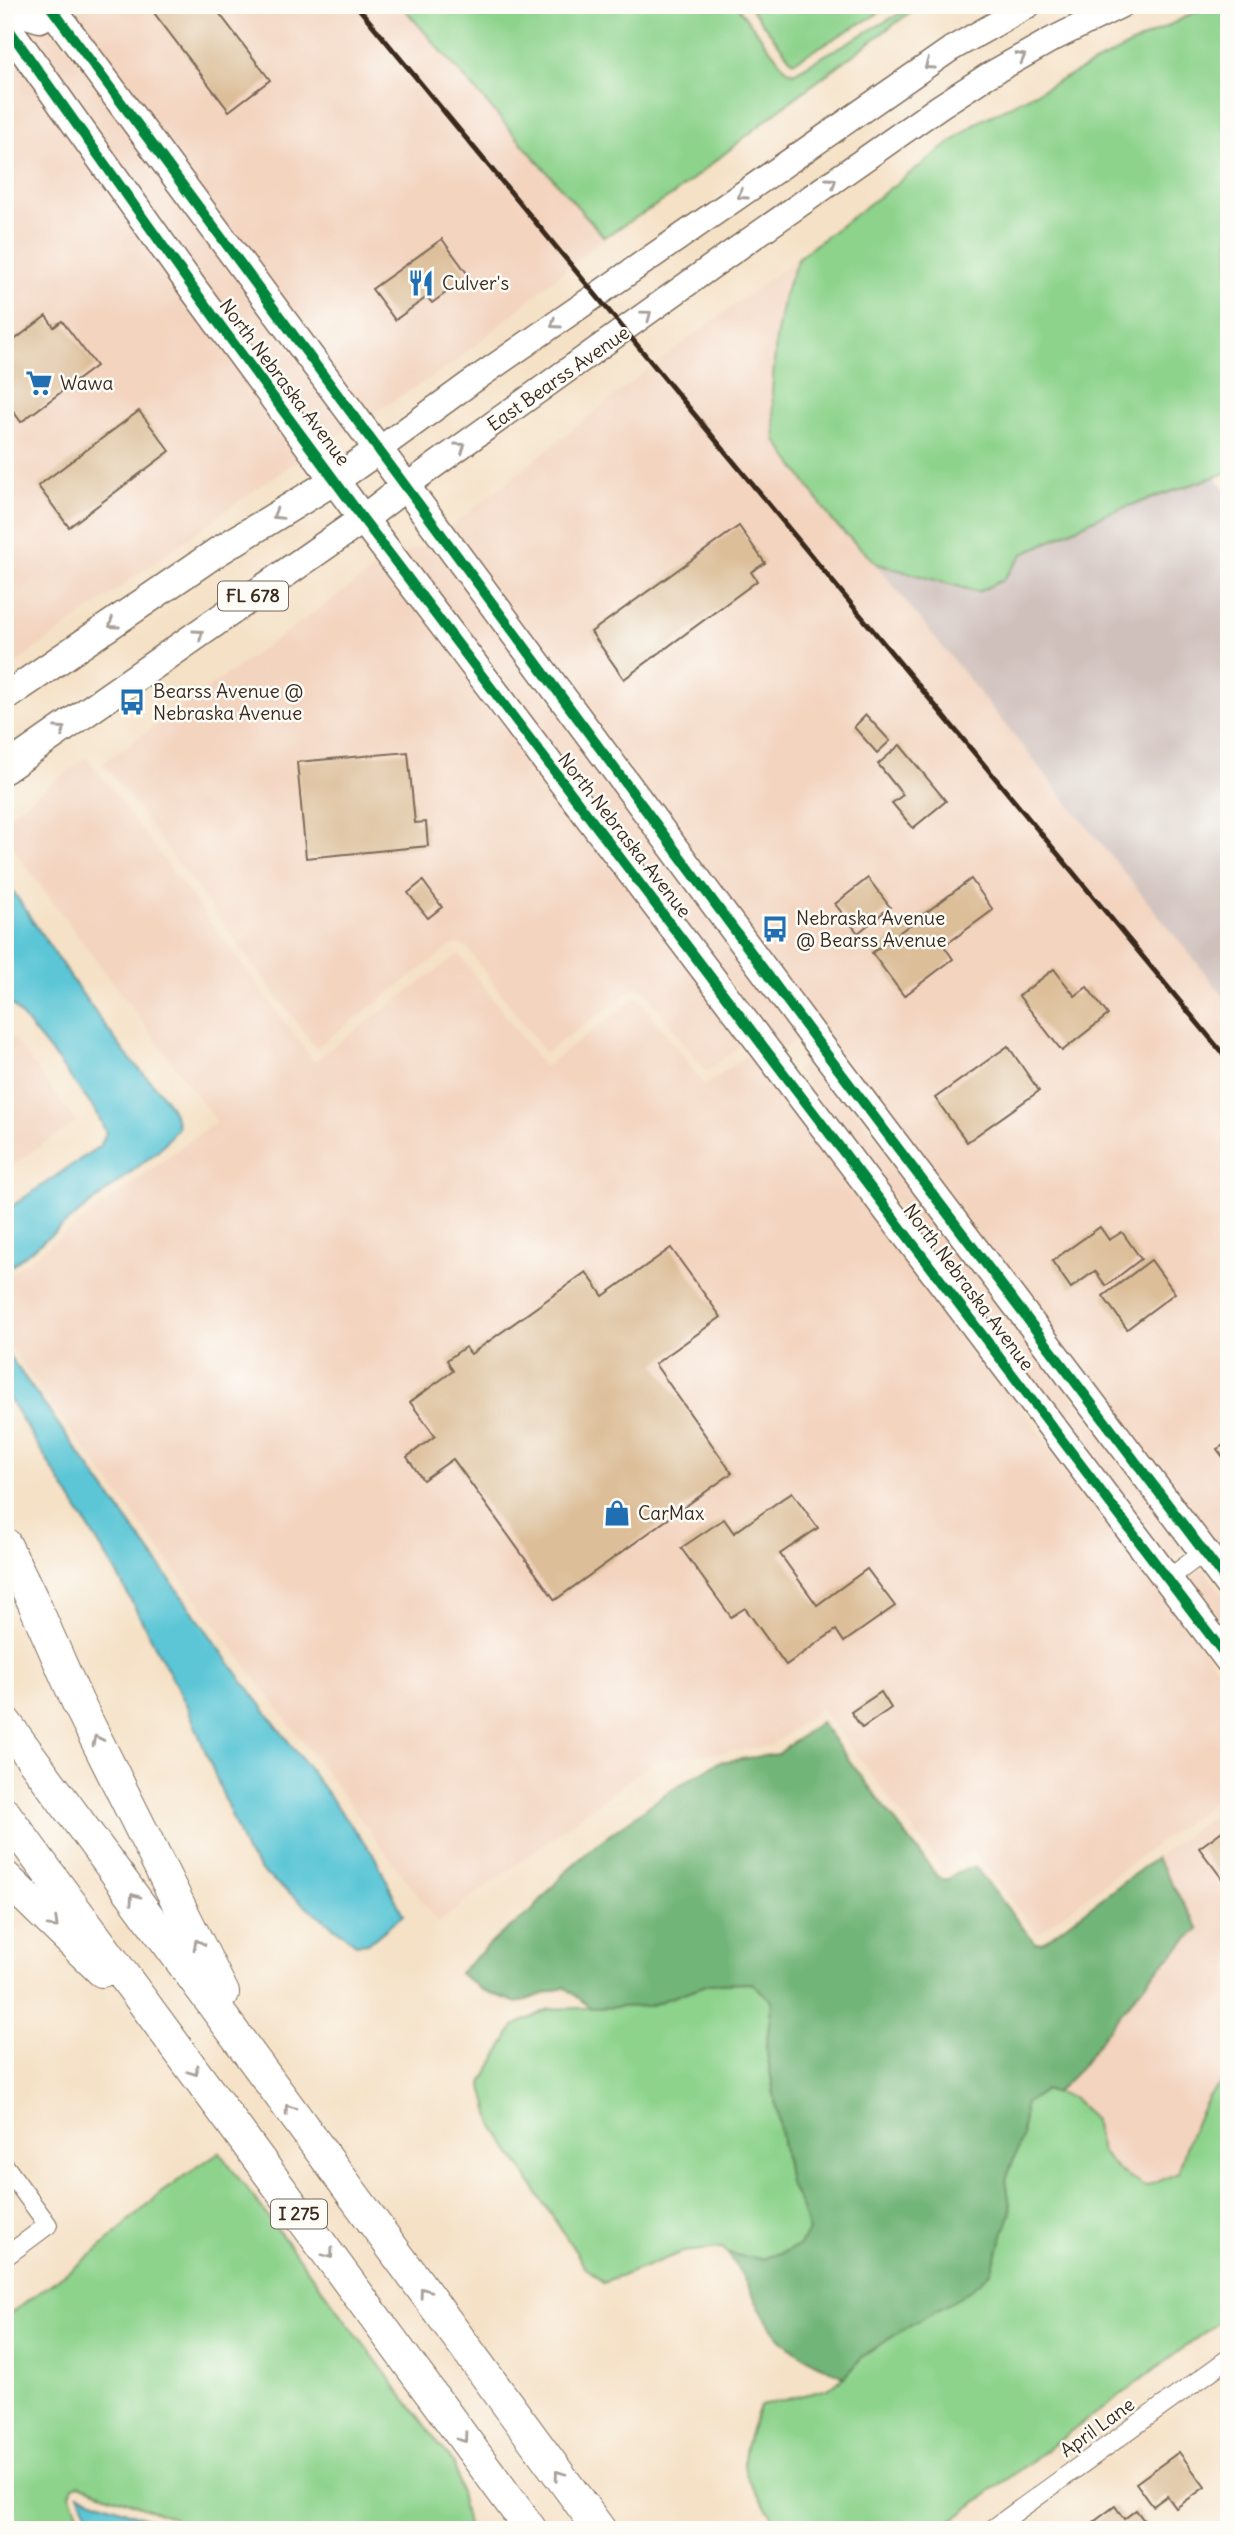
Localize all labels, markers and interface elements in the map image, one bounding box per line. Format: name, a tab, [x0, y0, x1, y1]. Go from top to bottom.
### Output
one-way arrow	[1014, 52, 1026, 65]
one-way arrow	[924, 57, 937, 69]
one-way arrow	[824, 177, 837, 190]
one-way arrow	[737, 187, 750, 199]
restaurant icon: Culver's	[406, 268, 436, 298]
place label: Culver's	[442, 271, 509, 295]
street label: North Nebraska Avenue	[214, 294, 356, 470]
one-way arrow	[639, 310, 652, 323]
one-way arrow	[550, 316, 563, 328]
street label: East Bearss Avenue	[482, 320, 634, 436]
supermarket icon: Wawa	[24, 368, 54, 398]
place label: Wawa	[60, 371, 113, 395]
one-way arrow	[453, 443, 466, 455]
one-way arrow	[271, 507, 284, 520]
road number: FL 678	[218, 582, 288, 610]
one-way arrow	[108, 616, 121, 628]
one-way arrow	[191, 629, 204, 642]
place label: Bearss Avenue @ Nebraska Avenue	[153, 679, 303, 725]
bus stop icon: Bearss Avenue @ Nebraska Avenue	[117, 687, 147, 717]
one-way arrow	[53, 726, 66, 738]
street label: North Nebraska Avenue	[553, 748, 697, 922]
place label: Nebraska Avenue @ Bearss Avenue	[796, 906, 946, 952]
bus stop icon: Nebraska Avenue @ Bearss Avenue	[760, 914, 790, 944]
street label: North Nebraska Avenue	[898, 1199, 1040, 1375]
shop icon: CarMax	[602, 1498, 632, 1528]
place label: CarMax	[638, 1501, 705, 1525]
one-way arrow	[91, 1735, 105, 1748]
one-way arrow	[129, 1893, 142, 1906]
one-way arrow	[46, 1916, 59, 1929]
one-way arrow	[193, 1939, 207, 1951]
one-way arrow	[185, 2063, 198, 2076]
one-way arrow	[285, 2104, 298, 2116]
road number: I 275	[271, 2200, 327, 2228]
one-way arrow	[320, 2246, 333, 2259]
one-way arrow	[420, 2287, 432, 2300]
street label: April Lane	[1055, 2392, 1139, 2462]
one-way arrow	[455, 2430, 468, 2442]
one-way arrow	[555, 2470, 567, 2483]

